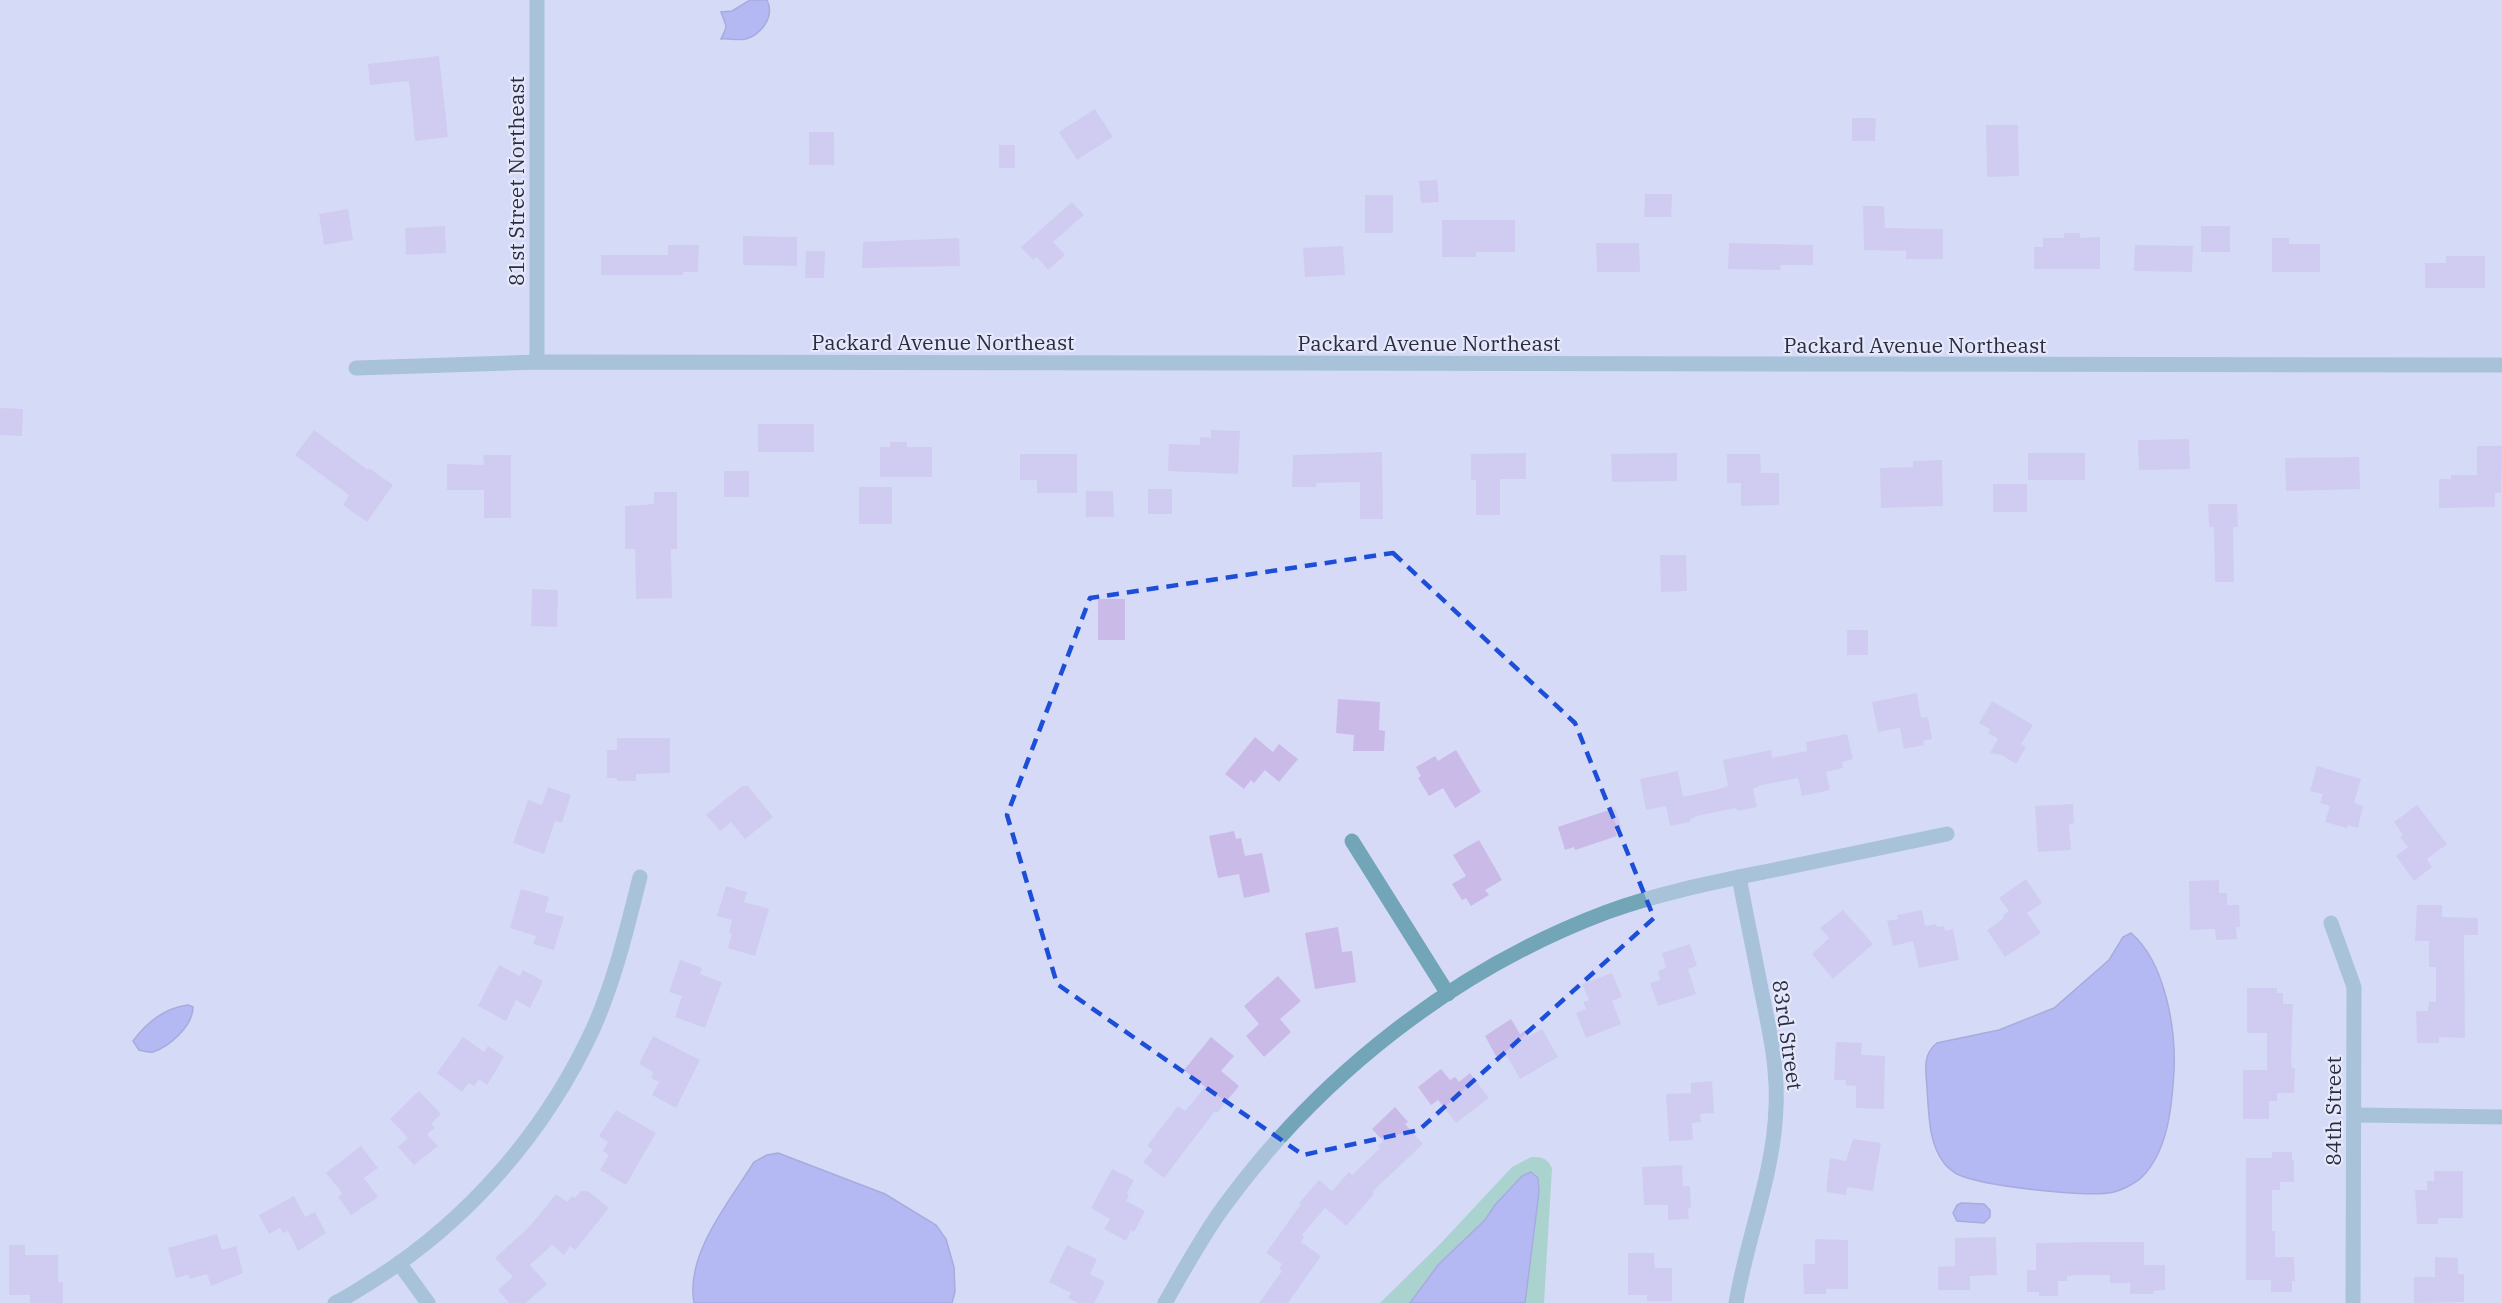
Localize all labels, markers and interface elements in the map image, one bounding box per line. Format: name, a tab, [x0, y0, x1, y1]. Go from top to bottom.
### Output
street label: 81st Street Northeast	[502, 76, 530, 286]
street label: Packard Avenue Northeast	[811, 328, 1075, 356]
street label: Packard Avenue Northeast	[1297, 329, 1561, 357]
street label: Packard Avenue Northeast	[1783, 331, 2047, 359]
street label: 83rd Street	[1766, 978, 1810, 1092]
street label: 84th Street	[2319, 1056, 2347, 1166]

